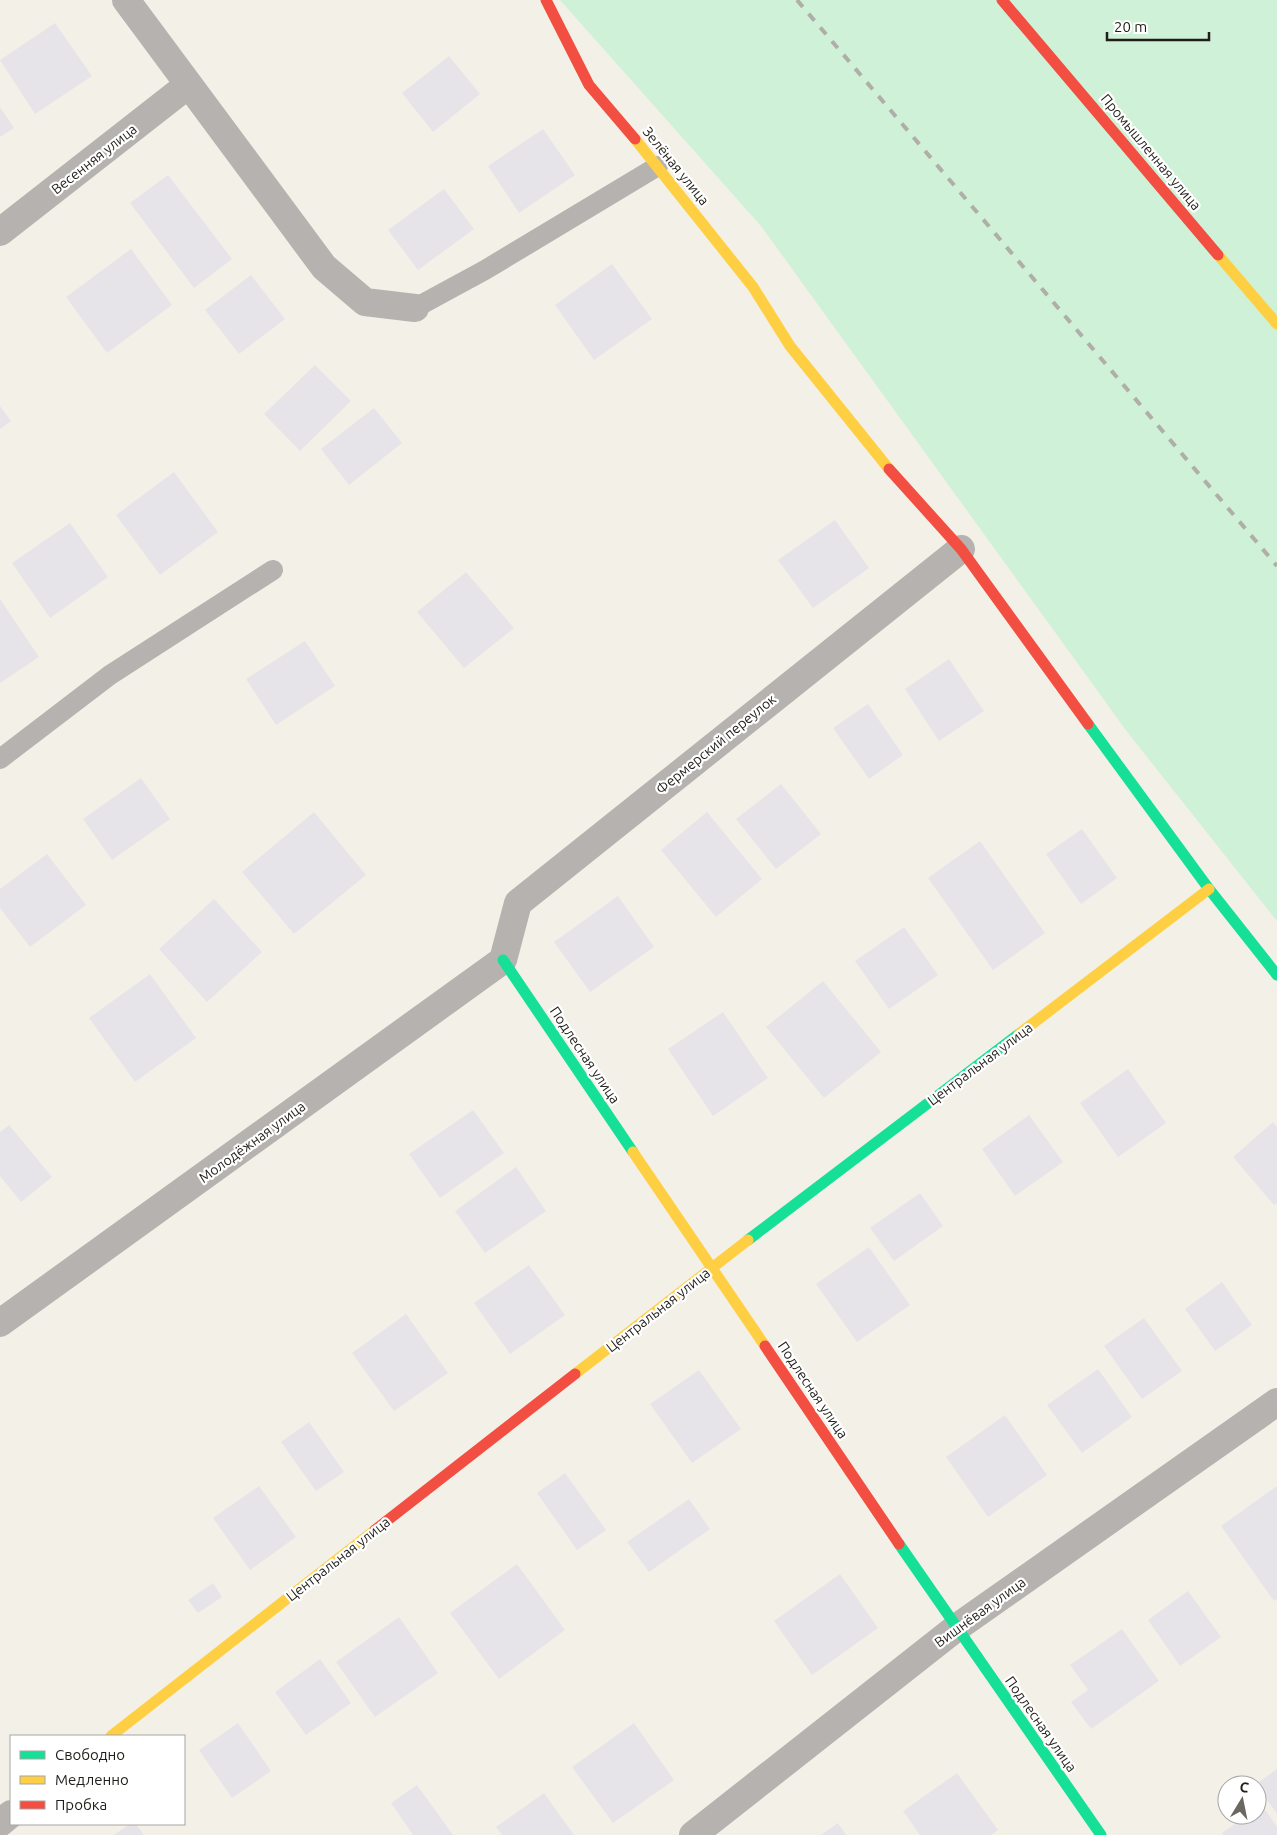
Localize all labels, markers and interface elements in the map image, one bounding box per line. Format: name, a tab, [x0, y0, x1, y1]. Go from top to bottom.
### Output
scale bar	[1107, 10, 1210, 42]
text: 20 m	[1114, 18, 1147, 35]
street label: Промышленная улица	[1098, 91, 1204, 213]
street label: Весенняя улица	[48, 121, 140, 197]
street label: Зелёная улица	[640, 124, 712, 208]
street label: Фермерский переулок	[653, 691, 779, 797]
street label: Подлесная улица	[547, 1004, 623, 1106]
street label: Центральная улица	[924, 1019, 1036, 1109]
street label: Молодёжная улица	[196, 1098, 308, 1186]
street label: Центральная улица	[603, 1265, 713, 1355]
street label: Подлесная улица	[775, 1339, 851, 1441]
street label: Центральная улица	[283, 1514, 393, 1604]
street label: Вишнёвая улица	[931, 1574, 1029, 1650]
street label: Подлесная улица	[1002, 1673, 1080, 1775]
legend	[10, 1735, 185, 1825]
text: Свободно	[55, 1746, 125, 1763]
text: Медленно	[55, 1771, 129, 1788]
north arrow	[1217, 1775, 1267, 1825]
text: С	[1238, 1779, 1250, 1796]
text: Пробка	[55, 1796, 107, 1813]

